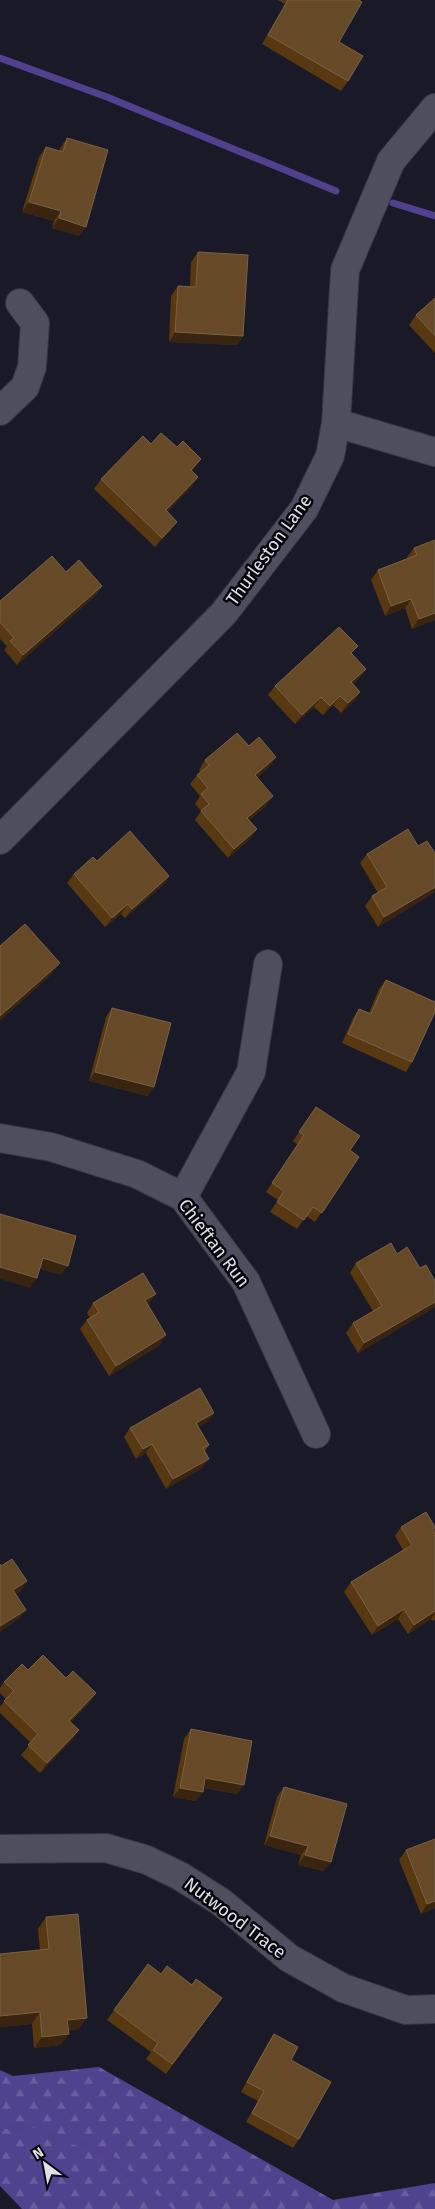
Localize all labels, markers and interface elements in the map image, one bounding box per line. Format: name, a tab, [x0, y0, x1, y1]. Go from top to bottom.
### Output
street label: Thurleston Lane	[221, 490, 317, 610]
street label: Chieftan Run	[174, 1195, 254, 1291]
street label: Nutwood Trace	[180, 1873, 290, 1963]
north arrow	[20, 2139, 70, 2189]
text: N	[30, 2144, 47, 2163]

